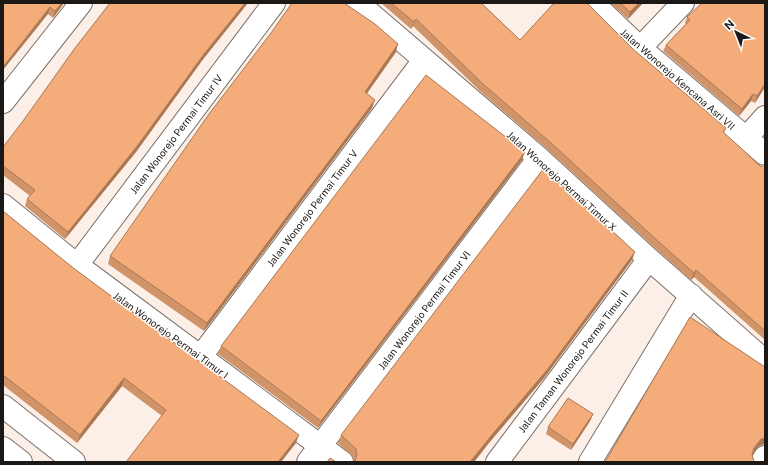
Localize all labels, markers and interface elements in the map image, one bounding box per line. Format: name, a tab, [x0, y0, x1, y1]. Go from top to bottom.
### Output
north arrow	[716, 12, 756, 52]
text: N	[722, 17, 736, 32]
street label: Jalan Wonorejo Kencana Asri VII	[618, 26, 738, 132]
street label: Jalan Wonorejo Permai Timur IV	[127, 72, 225, 196]
street label: Jalan Wonorejo Permai Timur X	[505, 129, 619, 233]
street label: Jalan Wonorejo Permai Timur V	[264, 147, 360, 269]
street label: Jalan Wonorejo Permai Timur VI	[375, 248, 473, 372]
street label: Jalan Taman Wonorejo Permai Timur II	[515, 287, 631, 435]
street label: Jalan Wonorejo Permai Timur I	[111, 289, 231, 381]

